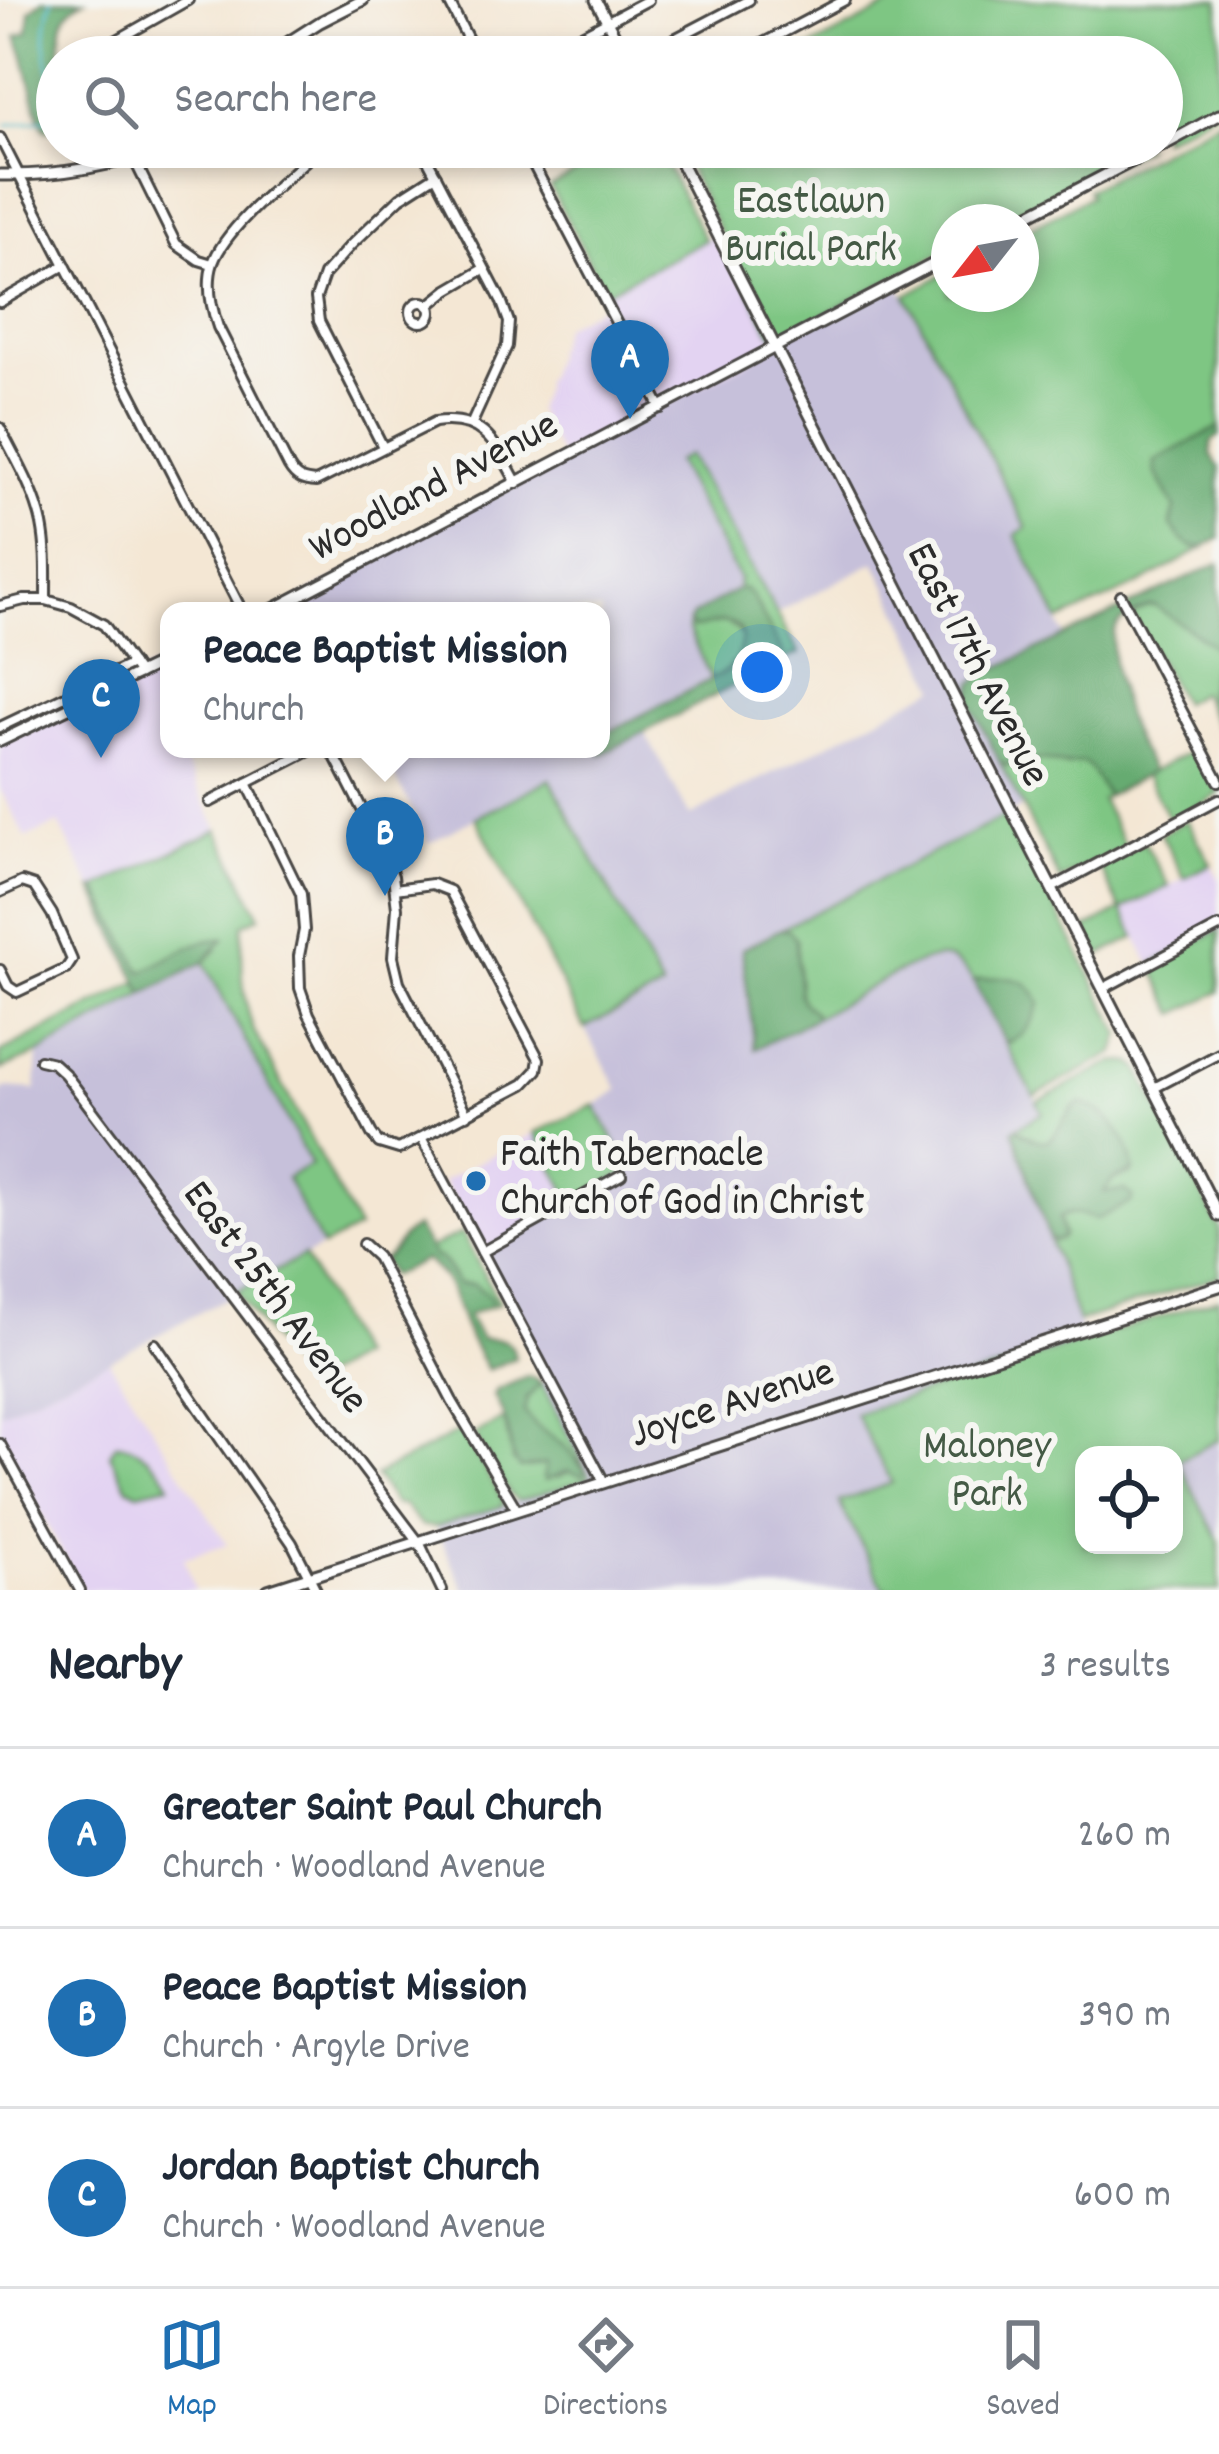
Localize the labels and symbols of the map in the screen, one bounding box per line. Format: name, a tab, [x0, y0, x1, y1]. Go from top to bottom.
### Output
park label: Eastlawn Burial Park	[725, 174, 897, 282]
north arrow	[931, 204, 1039, 312]
pin: A	[591, 320, 669, 419]
street label: Woodland Avenue	[300, 398, 570, 580]
street label: East 17th Avenue	[888, 534, 1062, 798]
your location	[732, 642, 792, 702]
pin: C	[62, 659, 140, 758]
pin: B	[346, 797, 424, 896]
place label: Faith Tabernacle Church of God in Christ	[500, 1127, 865, 1235]
marker: Faith Tabernacle Church of God in Christ	[463, 1168, 489, 1194]
street label: East 25th Avenue	[165, 1170, 381, 1428]
street label: Joyce Avenue	[623, 1345, 843, 1467]
park label: Maloney Park	[923, 1419, 1052, 1527]

